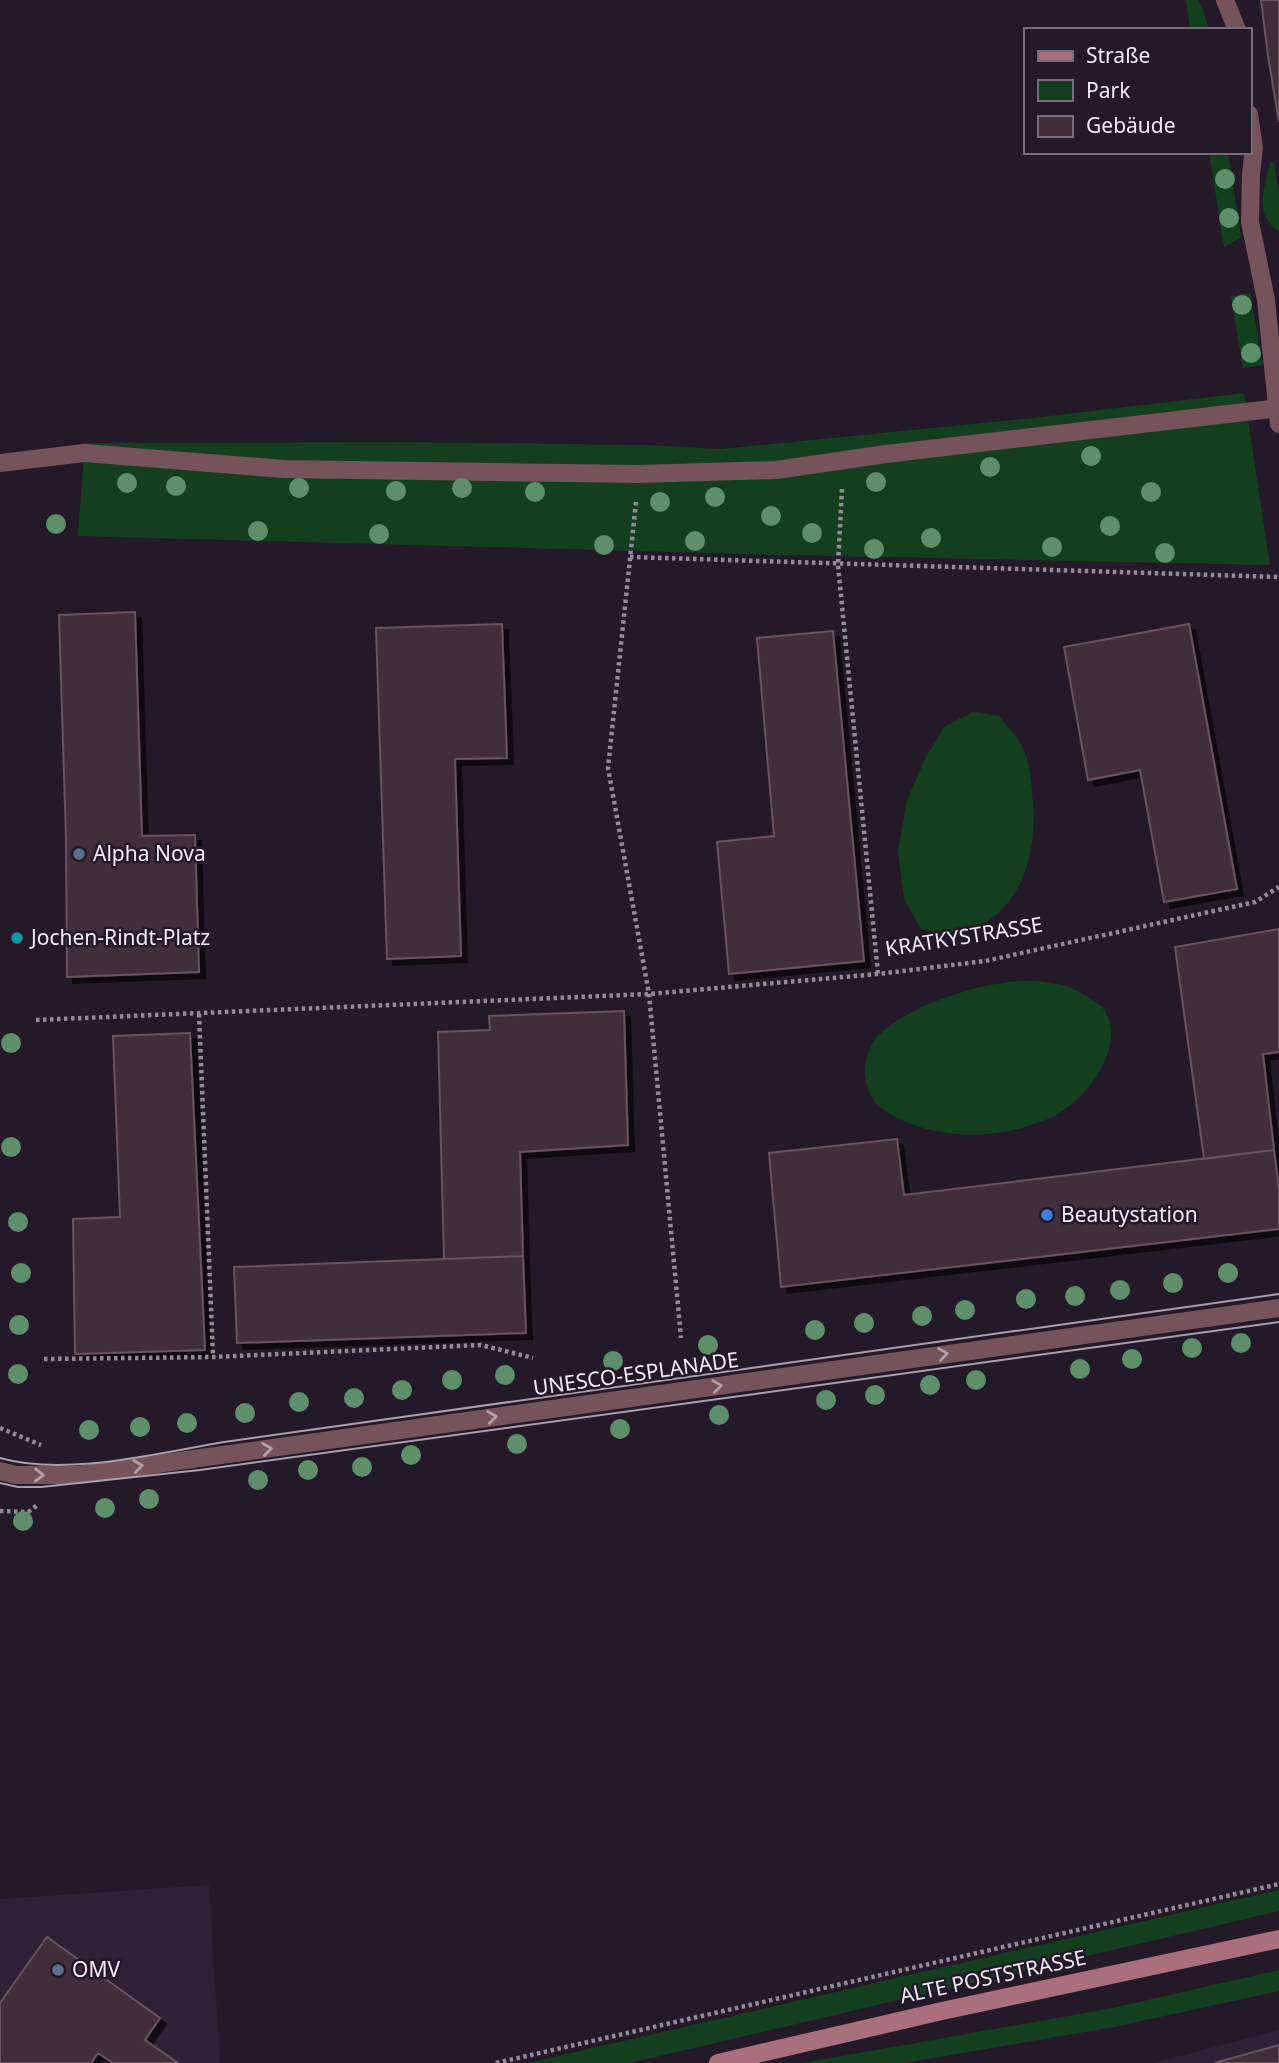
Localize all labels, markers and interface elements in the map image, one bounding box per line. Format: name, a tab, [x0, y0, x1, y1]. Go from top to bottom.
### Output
legend	[1024, 28, 1251, 154]
text: Straße	[1086, 41, 1150, 69]
text: Park	[1086, 76, 1131, 104]
text: Gebäude	[1086, 111, 1176, 139]
place label: Alpha Nova	[93, 839, 206, 867]
marker: Alpha Nova	[71, 846, 87, 862]
street label: KRATKYSTRASSE	[883, 910, 1045, 962]
place label: Jochen-Rindt-Platz	[29, 923, 210, 951]
marker: Jochen-Rindt-Platz	[9, 930, 25, 946]
place label: Beautystation	[1061, 1200, 1198, 1228]
marker: Beautystation	[1039, 1207, 1055, 1223]
street label: UNESCO-ESPLANADE	[531, 1345, 740, 1401]
one-way arrow	[937, 1347, 949, 1362]
one-way arrow	[712, 1379, 723, 1394]
one-way arrow	[486, 1410, 498, 1425]
one-way arrow	[261, 1441, 273, 1456]
one-way arrow	[133, 1459, 144, 1474]
one-way arrow	[33, 1468, 44, 1483]
street label: ALTE POSTSTRASSE	[897, 1943, 1088, 2009]
place label: OMV	[72, 1955, 120, 1983]
marker: OMV	[50, 1962, 66, 1978]

